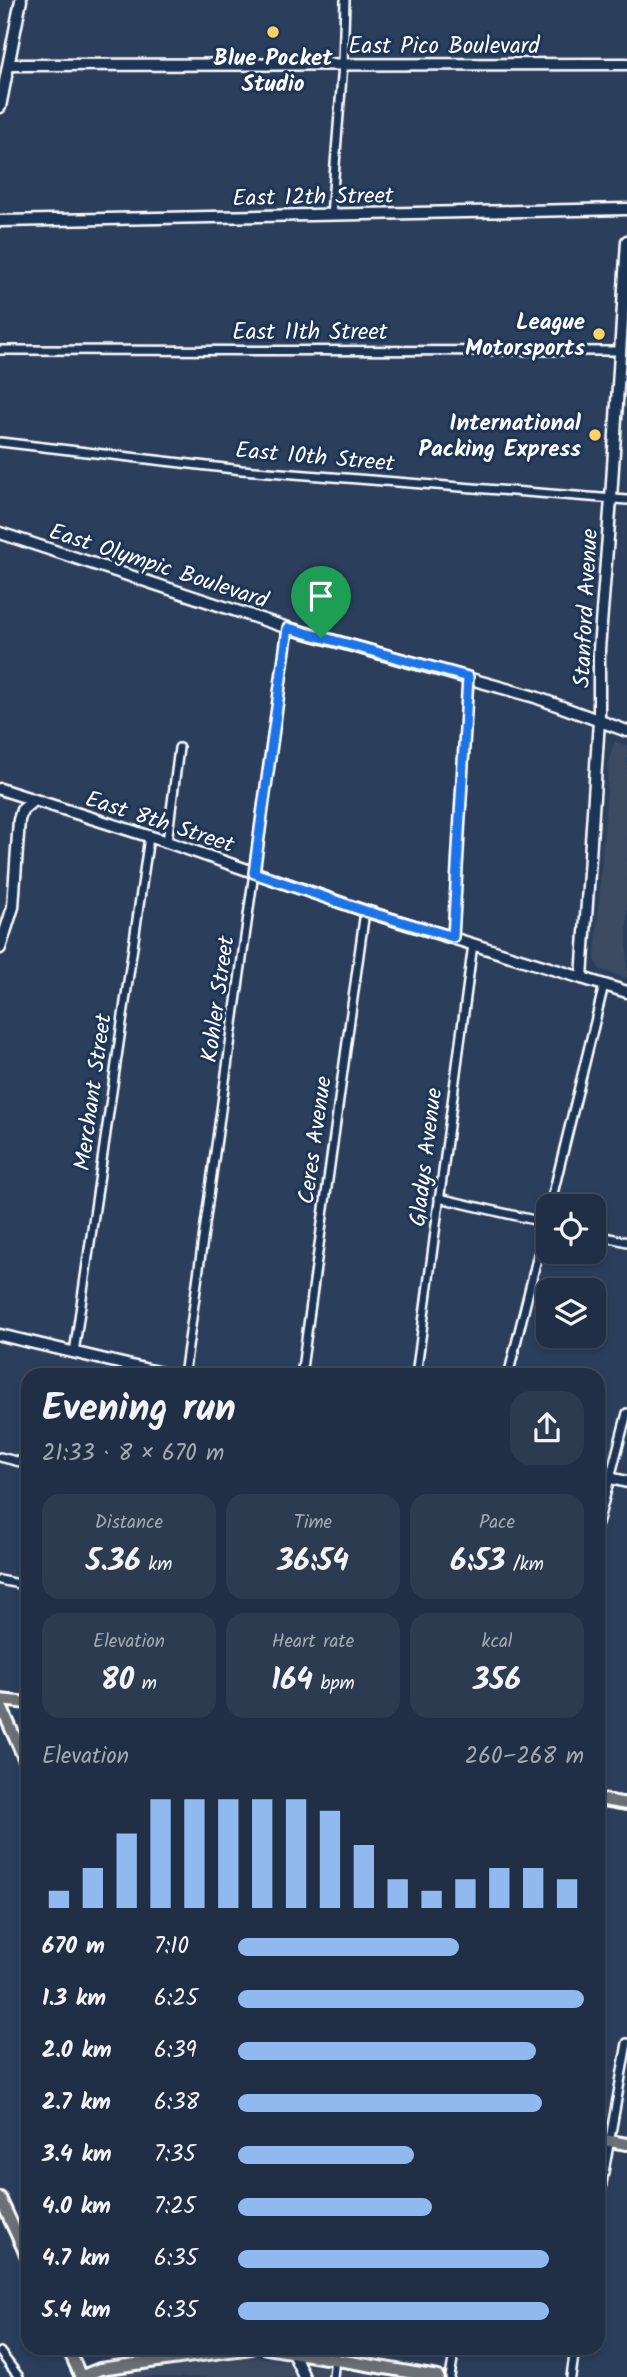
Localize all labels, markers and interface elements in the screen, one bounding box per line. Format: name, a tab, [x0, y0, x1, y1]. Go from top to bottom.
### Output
marker: Blue Pocket Studio	[265, 24, 281, 40]
street label: East Pico Boulevard	[348, 29, 540, 65]
place label: Blue Pocket Studio	[213, 41, 333, 103]
street label: East 12th Street	[232, 179, 395, 217]
place label: League Motorsports	[465, 305, 585, 367]
street label: East 11th Street	[232, 315, 389, 351]
marker: League Motorsports	[591, 326, 607, 342]
place label: International Packing Express	[418, 406, 582, 468]
marker: International Packing Express	[587, 427, 603, 443]
street label: East 10th Street	[234, 433, 397, 483]
street label: East Olympic Boulevard	[44, 514, 273, 620]
street label: Stanford Avenue	[565, 528, 609, 689]
pin	[291, 566, 351, 638]
icon: arrive	[302, 577, 340, 615]
street label: East 8th Street	[80, 782, 240, 864]
street label: Kohler Street	[192, 933, 246, 1065]
street label: Merchant Street	[65, 1010, 123, 1173]
street label: Ceres Avenue	[289, 1074, 343, 1207]
street label: Gladys Avenue	[401, 1086, 453, 1229]
map controls	[536, 1194, 606, 1348]
button: locate	[536, 1194, 606, 1264]
button: layers	[536, 1278, 606, 1348]
text: Evening run	[42, 1380, 236, 1440]
button: share	[510, 1391, 584, 1465]
text: 21:33 · 8 × 670 m	[42, 1436, 224, 1472]
text: Distance	[95, 1508, 163, 1538]
text: Time	[294, 1508, 332, 1538]
text: Pace	[479, 1508, 515, 1538]
text: 5.36	[86, 1538, 141, 1586]
text: 36:54	[277, 1538, 349, 1586]
text: 6:53	[450, 1538, 505, 1586]
text: km	[141, 1550, 172, 1580]
text: /km	[505, 1550, 544, 1580]
text: Elevation	[93, 1627, 165, 1657]
text: Heart rate	[272, 1627, 354, 1657]
text: kcal	[482, 1627, 512, 1657]
text: 80	[101, 1657, 134, 1705]
text: 164	[271, 1657, 313, 1705]
text: 356	[473, 1657, 521, 1705]
text: m	[134, 1669, 157, 1699]
text: bpm	[313, 1669, 355, 1699]
text: Elevation	[42, 1739, 129, 1775]
text: 260–268 m	[465, 1739, 584, 1775]
text: 670 m	[42, 1929, 105, 1965]
text: 7:10	[154, 1929, 189, 1965]
text: 1.3 km	[42, 1981, 106, 2017]
text: 6:25	[154, 1981, 198, 2017]
text: 2.0 km	[42, 2033, 112, 2069]
text: 6:39	[154, 2033, 197, 2069]
text: 2.7 km	[42, 2085, 111, 2121]
text: 6:38	[154, 2085, 199, 2121]
text: 3.4 km	[42, 2137, 112, 2173]
text: 7:35	[154, 2137, 196, 2173]
text: 4.0 km	[42, 2189, 111, 2225]
text: 7:25	[154, 2189, 196, 2225]
text: 4.7 km	[42, 2241, 110, 2277]
text: 6:35	[154, 2241, 198, 2277]
text: 5.4 km	[42, 2293, 111, 2329]
text: 6:35	[154, 2293, 198, 2329]

